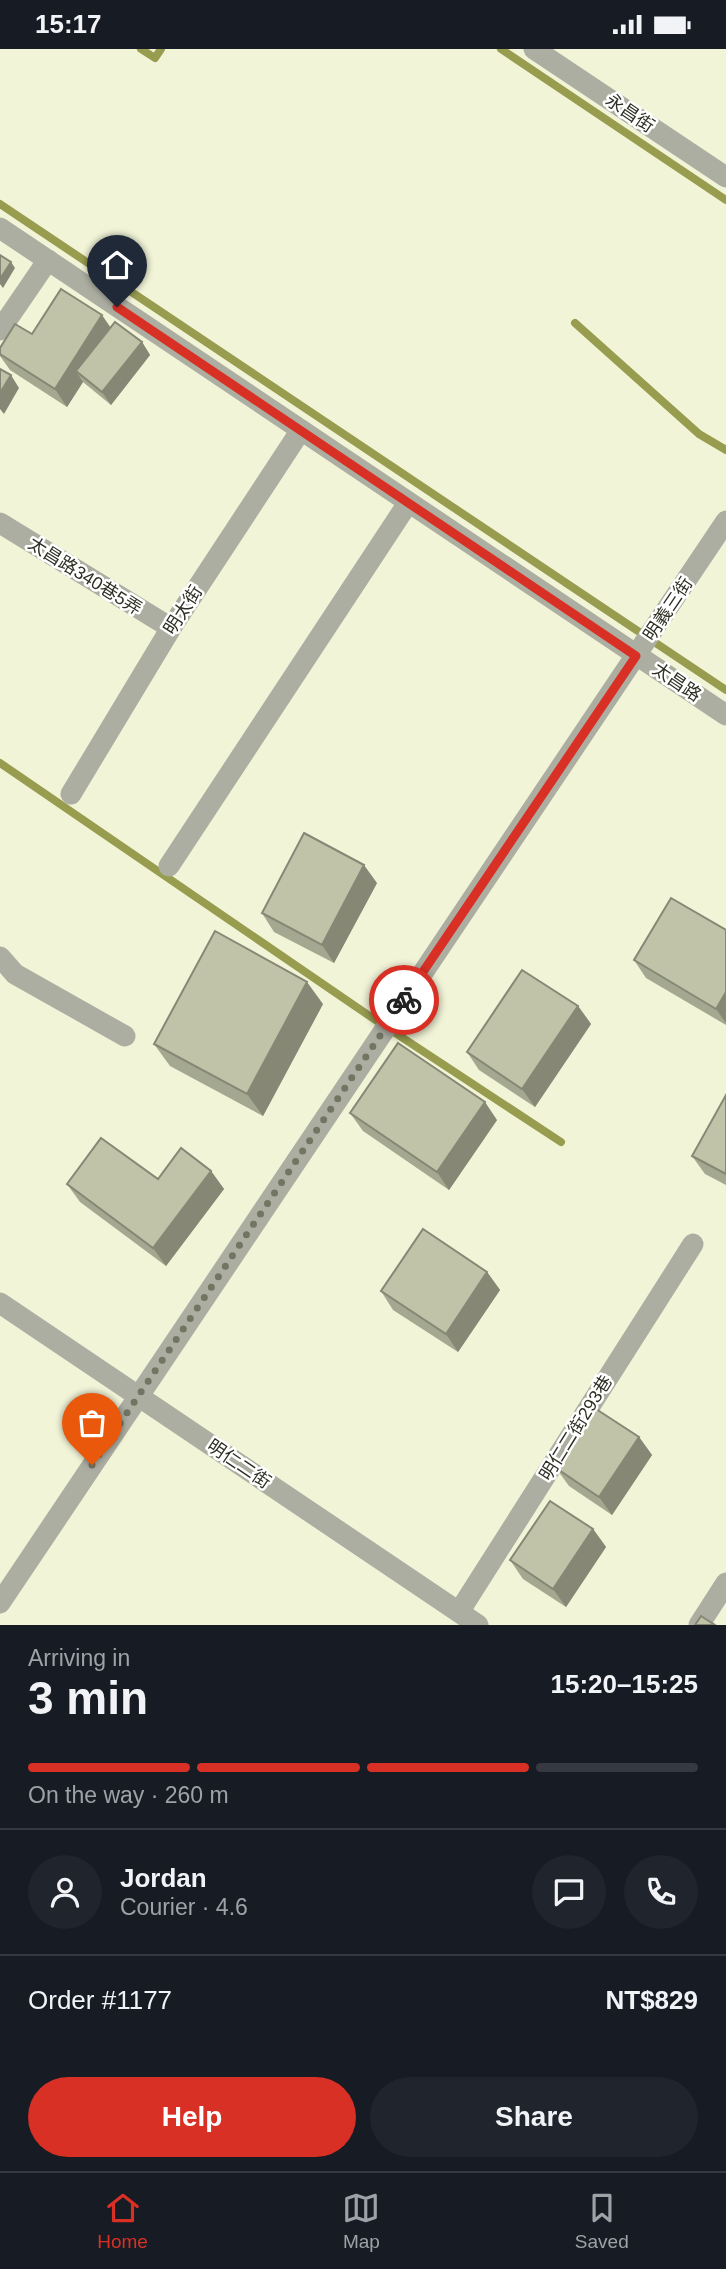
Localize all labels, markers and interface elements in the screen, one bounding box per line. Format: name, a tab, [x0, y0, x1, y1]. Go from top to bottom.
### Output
text: 15:17	[35, 9, 102, 39]
street label: 永昌街	[602, 90, 658, 136]
pin	[87, 235, 147, 307]
icon: home	[98, 246, 136, 284]
street label: 太昌路340巷5弄	[25, 533, 145, 619]
street label: 明義三街	[640, 574, 696, 644]
street label: 明太街	[160, 582, 206, 638]
street label: 太昌路	[649, 659, 705, 705]
courier	[369, 965, 439, 1035]
icon: bike	[385, 981, 423, 1019]
street label: 明仁二街293巷	[536, 1372, 616, 1484]
pin	[62, 1393, 122, 1465]
icon: bag	[73, 1404, 111, 1442]
street label: 明仁二街	[204, 1436, 274, 1492]
text: Arriving in	[28, 1645, 130, 1671]
text: 15:20–15:25	[551, 1669, 698, 1699]
text: 3 min	[28, 1672, 148, 1724]
text: On the way · 260 m	[28, 1782, 229, 1808]
button: person	[28, 1855, 102, 1929]
button: chat	[532, 1855, 606, 1929]
button: phone	[624, 1855, 698, 1929]
text: Jordan	[120, 1863, 207, 1893]
text: Courier · 4.6	[120, 1894, 248, 1920]
text: Order #1177	[28, 1985, 172, 2015]
text: NT$829	[606, 1985, 698, 2015]
button: Help	[28, 2077, 356, 2157]
button: Share	[370, 2077, 698, 2157]
tab: Home	[97, 2189, 148, 2253]
tab: Map	[342, 2189, 380, 2253]
tab: Saved	[575, 2189, 629, 2253]

